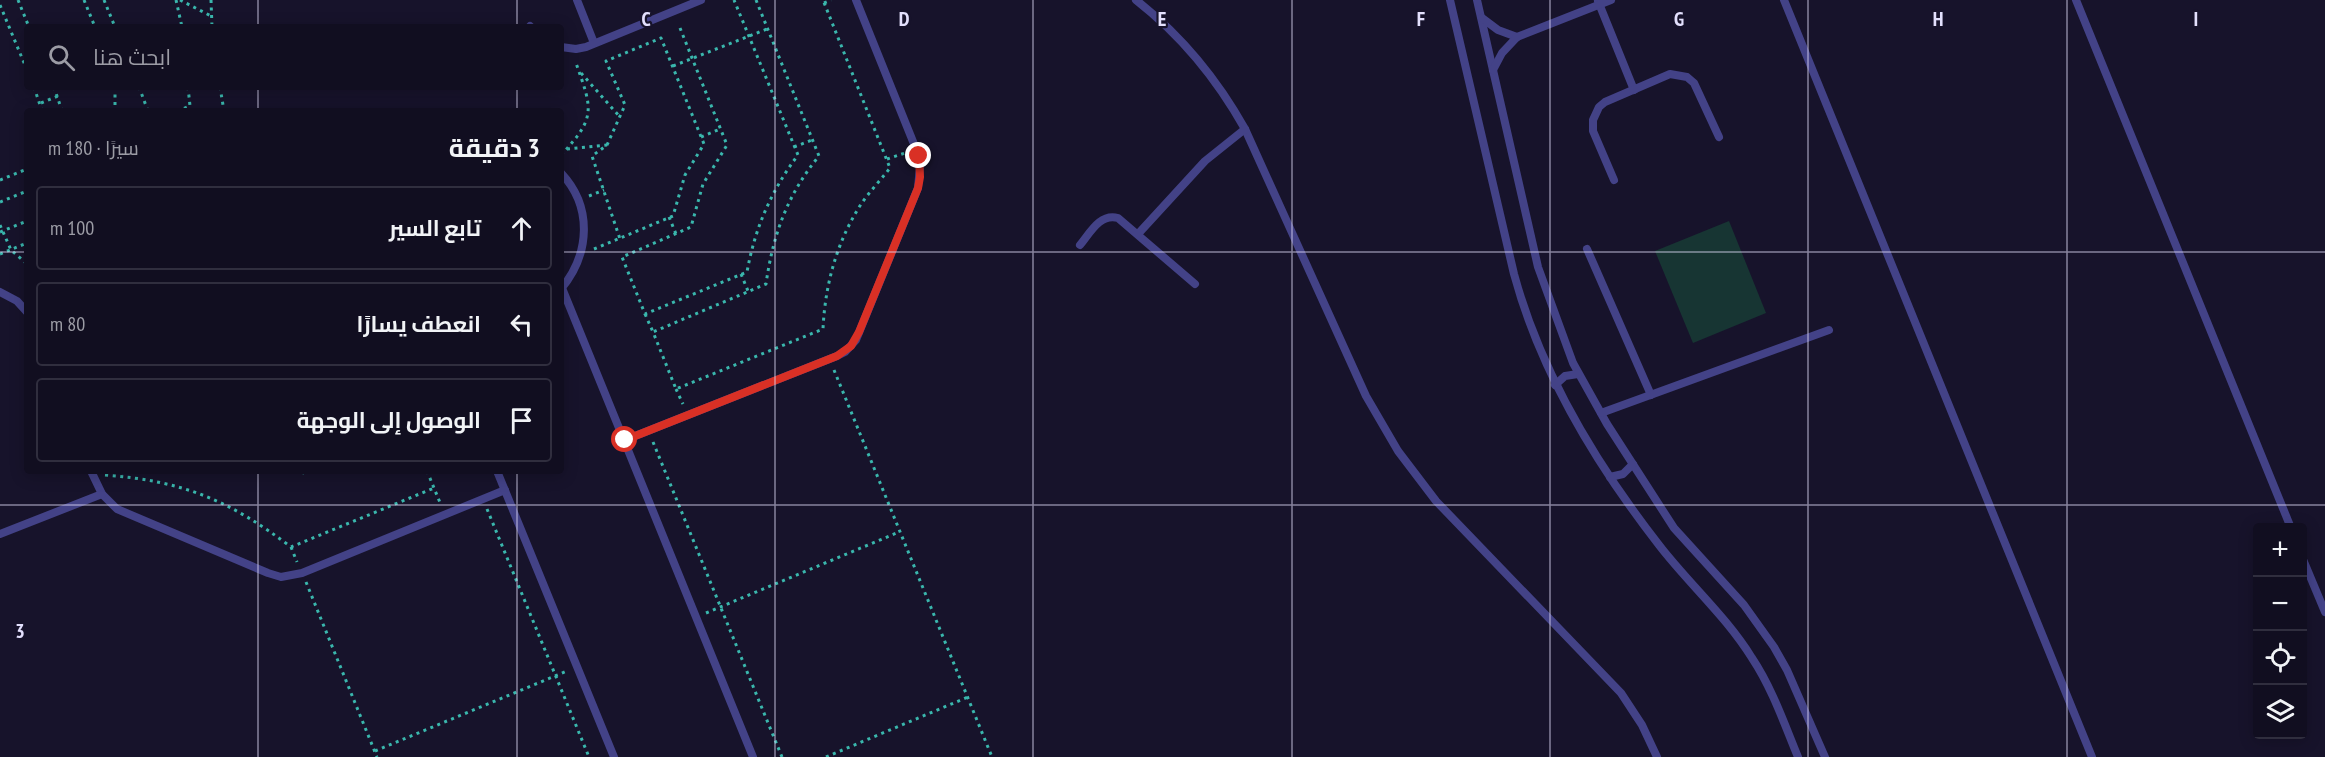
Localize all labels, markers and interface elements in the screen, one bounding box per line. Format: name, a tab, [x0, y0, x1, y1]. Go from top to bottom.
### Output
text: C	[641, 6, 651, 32]
text: D	[899, 6, 910, 32]
text: E	[1158, 6, 1166, 32]
text: F	[1417, 6, 1425, 32]
text: G	[1674, 6, 1684, 32]
text: H	[1933, 6, 1943, 32]
text: I	[2194, 6, 2198, 32]
search box	[24, 24, 564, 90]
icon: search	[45, 41, 78, 74]
text: ابحث هنا	[93, 43, 171, 71]
text: 3 دقيقة	[449, 131, 540, 164]
text: سيرًا · 180 m	[48, 135, 139, 161]
route end	[905, 142, 931, 168]
icon: ahead	[505, 212, 538, 245]
text: تابع السير	[389, 214, 481, 242]
text: 100 m	[50, 215, 94, 241]
icon: left	[505, 308, 538, 341]
text: انعطف يسارًا	[357, 310, 481, 338]
text: 80 m	[50, 311, 85, 337]
icon: arrive	[505, 404, 538, 437]
text: الوصول إلى الوجهة	[297, 406, 481, 434]
route start	[611, 426, 637, 452]
map controls	[2253, 523, 2307, 739]
button: +	[2253, 523, 2307, 577]
button: −	[2253, 577, 2307, 631]
text: 3	[15, 618, 25, 644]
button: locate	[2253, 631, 2307, 685]
button: layers	[2253, 685, 2307, 739]

